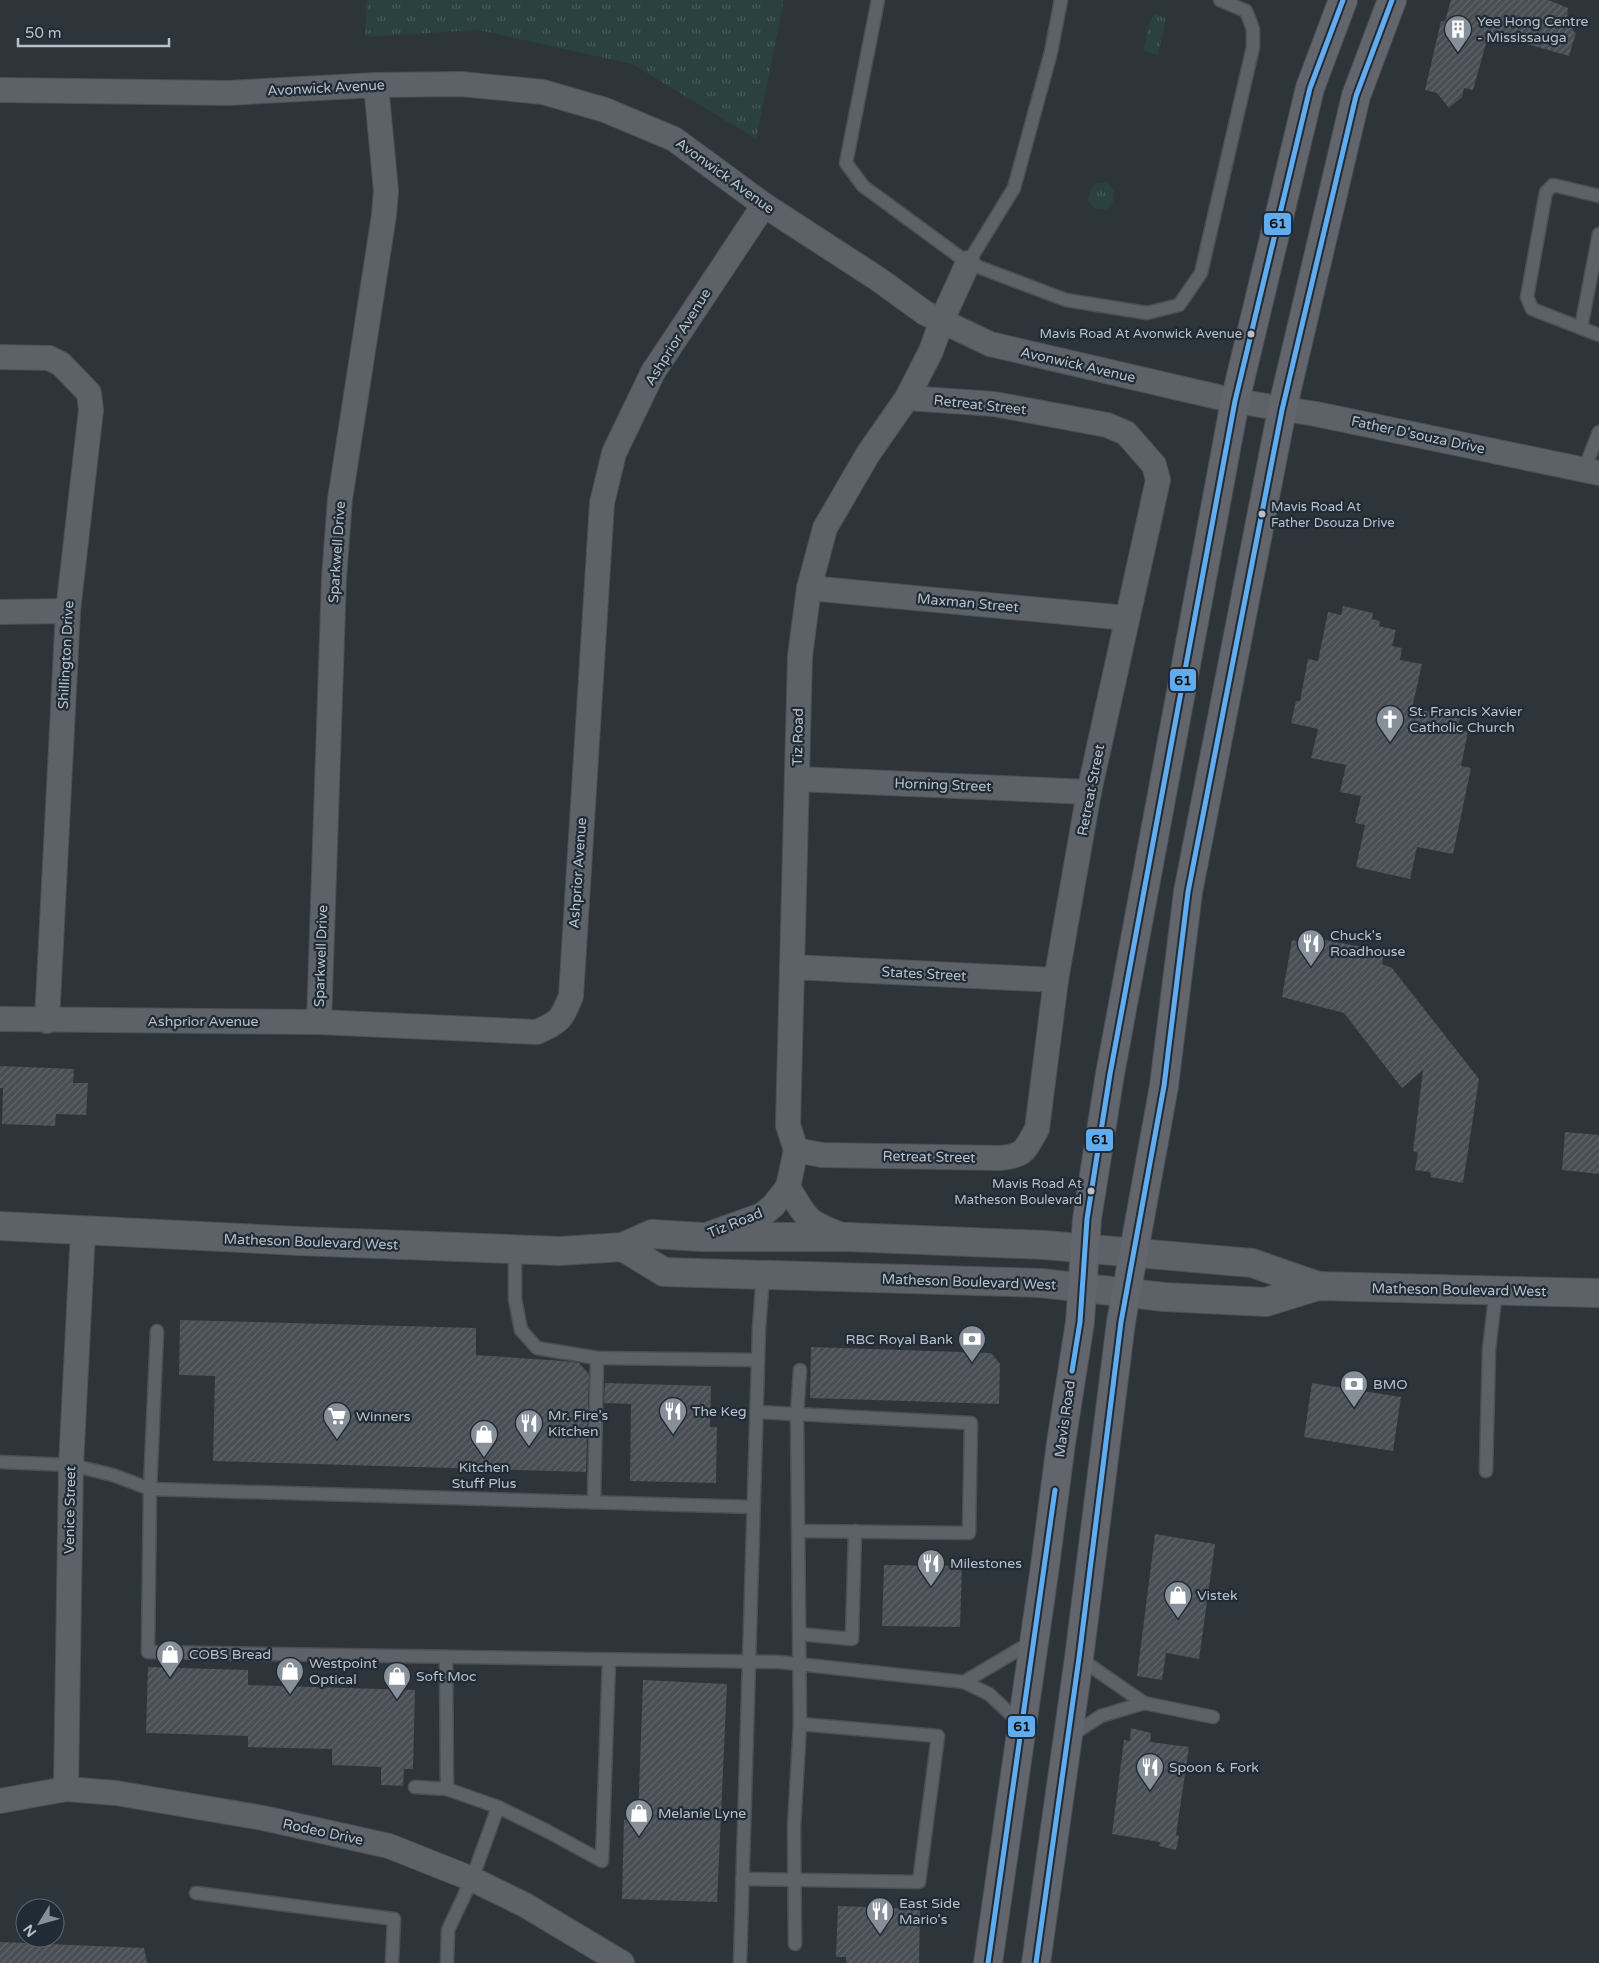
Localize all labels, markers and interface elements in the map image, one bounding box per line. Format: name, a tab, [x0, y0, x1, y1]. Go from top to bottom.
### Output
place label: Yee Hong Centre - Mississauga	[1477, 13, 1589, 46]
building icon: Yee Hong Centre - Mississauga	[1443, 14, 1473, 53]
scale bar	[18, 15, 169, 47]
text: 50 m	[25, 24, 62, 42]
street label: Avonwick Avenue	[267, 76, 385, 100]
street label: Avonwick Avenue	[672, 135, 778, 217]
line badge: 61	[1263, 212, 1292, 236]
text: 61	[1269, 215, 1287, 232]
street label: Ashprior Avenue	[641, 285, 715, 389]
place label: Mavis Road At Avonwick Avenue	[1040, 326, 1242, 342]
marker: Mavis Road At Avonwick Avenue	[1246, 329, 1256, 339]
street label: Avonwick Avenue	[1019, 343, 1137, 387]
street label: Retreat Street	[933, 392, 1028, 418]
street label: Father D'souza Drive	[1350, 413, 1486, 457]
place label: Mavis Road At Father Dsouza Drive	[1271, 499, 1395, 531]
street label: Sparkwell Drive	[325, 500, 349, 604]
marker: Mavis Road At Father Dsouza Drive	[1257, 509, 1267, 519]
street label: Maxman Street	[917, 590, 1020, 616]
street label: Shillington Drive	[55, 600, 77, 710]
line badge: 61	[1169, 668, 1197, 692]
text: 61	[1174, 672, 1192, 689]
place label: St. Francis Xavier Catholic Church	[1409, 703, 1523, 736]
church icon: St. Francis Xavier Catholic Church	[1375, 704, 1405, 743]
street label: Tiz Road	[789, 708, 807, 766]
street label: Retreat Street	[1074, 742, 1108, 837]
street label: Horning Street	[894, 775, 993, 795]
street label: Ashprior Avenue	[566, 817, 590, 929]
street label: Sparkwell Drive	[311, 905, 331, 1007]
place label: Chuck's Roadhouse	[1330, 927, 1405, 960]
restaurant icon: Chuck's Roadhouse	[1296, 928, 1326, 967]
street label: States Street	[881, 963, 967, 985]
street label: Ashprior Avenue	[148, 1013, 259, 1030]
line badge: 61	[1085, 1128, 1114, 1152]
text: 61	[1091, 1131, 1109, 1148]
street label: Retreat Street	[882, 1148, 976, 1166]
place label: Mavis Road At Matheson Boulevard	[954, 1176, 1082, 1208]
marker: Mavis Road At Matheson Boulevard	[1086, 1186, 1096, 1196]
street label: Tiz Road	[705, 1204, 765, 1242]
street label: Matheson Boulevard West	[223, 1230, 399, 1254]
street label: Matheson Boulevard West	[881, 1270, 1057, 1294]
street label: Matheson Boulevard West	[1371, 1280, 1547, 1300]
bank icon: RBC Royal Bank	[957, 1324, 987, 1363]
place label: RBC Royal Bank	[845, 1331, 953, 1348]
bank icon: BMO	[1339, 1369, 1369, 1408]
place label: BMO	[1373, 1376, 1408, 1393]
street label: Mavis Road	[1051, 1379, 1079, 1459]
restaurant icon: The Keg	[658, 1396, 688, 1435]
supermarket icon: Winners	[322, 1401, 352, 1440]
place label: The Keg	[692, 1403, 747, 1420]
place label: Mr. Fire’s Kitchen	[548, 1407, 608, 1440]
place label: Winners	[356, 1408, 411, 1425]
restaurant icon: Mr. Fire’s Kitchen	[514, 1408, 544, 1447]
shop icon: Kitchen Stuff Plus	[469, 1419, 499, 1458]
place label: Kitchen Stuff Plus	[452, 1459, 517, 1492]
street label: Venice Street	[61, 1465, 79, 1554]
restaurant icon: Milestones	[916, 1548, 946, 1587]
place label: Milestones	[950, 1555, 1022, 1572]
shop icon: Vistek	[1163, 1580, 1193, 1619]
place label: Vistek	[1197, 1587, 1238, 1604]
shop icon: COBS Bread	[155, 1639, 185, 1678]
place label: COBS Bread	[189, 1646, 271, 1663]
place label: Westpoint Optical	[309, 1655, 378, 1688]
shop icon: Westpoint Optical	[275, 1656, 305, 1695]
shop icon: Soft Moc	[382, 1661, 412, 1700]
place label: Soft Moc	[416, 1668, 477, 1685]
line badge: 61	[1007, 1715, 1036, 1738]
text: 61	[1013, 1718, 1031, 1735]
restaurant icon: Spoon & Fork	[1135, 1752, 1165, 1791]
place label: Spoon & Fork	[1169, 1759, 1259, 1776]
shop icon: Melanie Lyne	[624, 1798, 654, 1837]
place label: Melanie Lyne	[658, 1805, 746, 1822]
street label: Rodeo Drive	[281, 1815, 365, 1849]
place label: East Side Mario's	[899, 1895, 960, 1928]
restaurant icon: East Side Mario's	[865, 1896, 895, 1935]
north arrow	[15, 1898, 65, 1948]
text: N	[20, 1921, 40, 1940]

